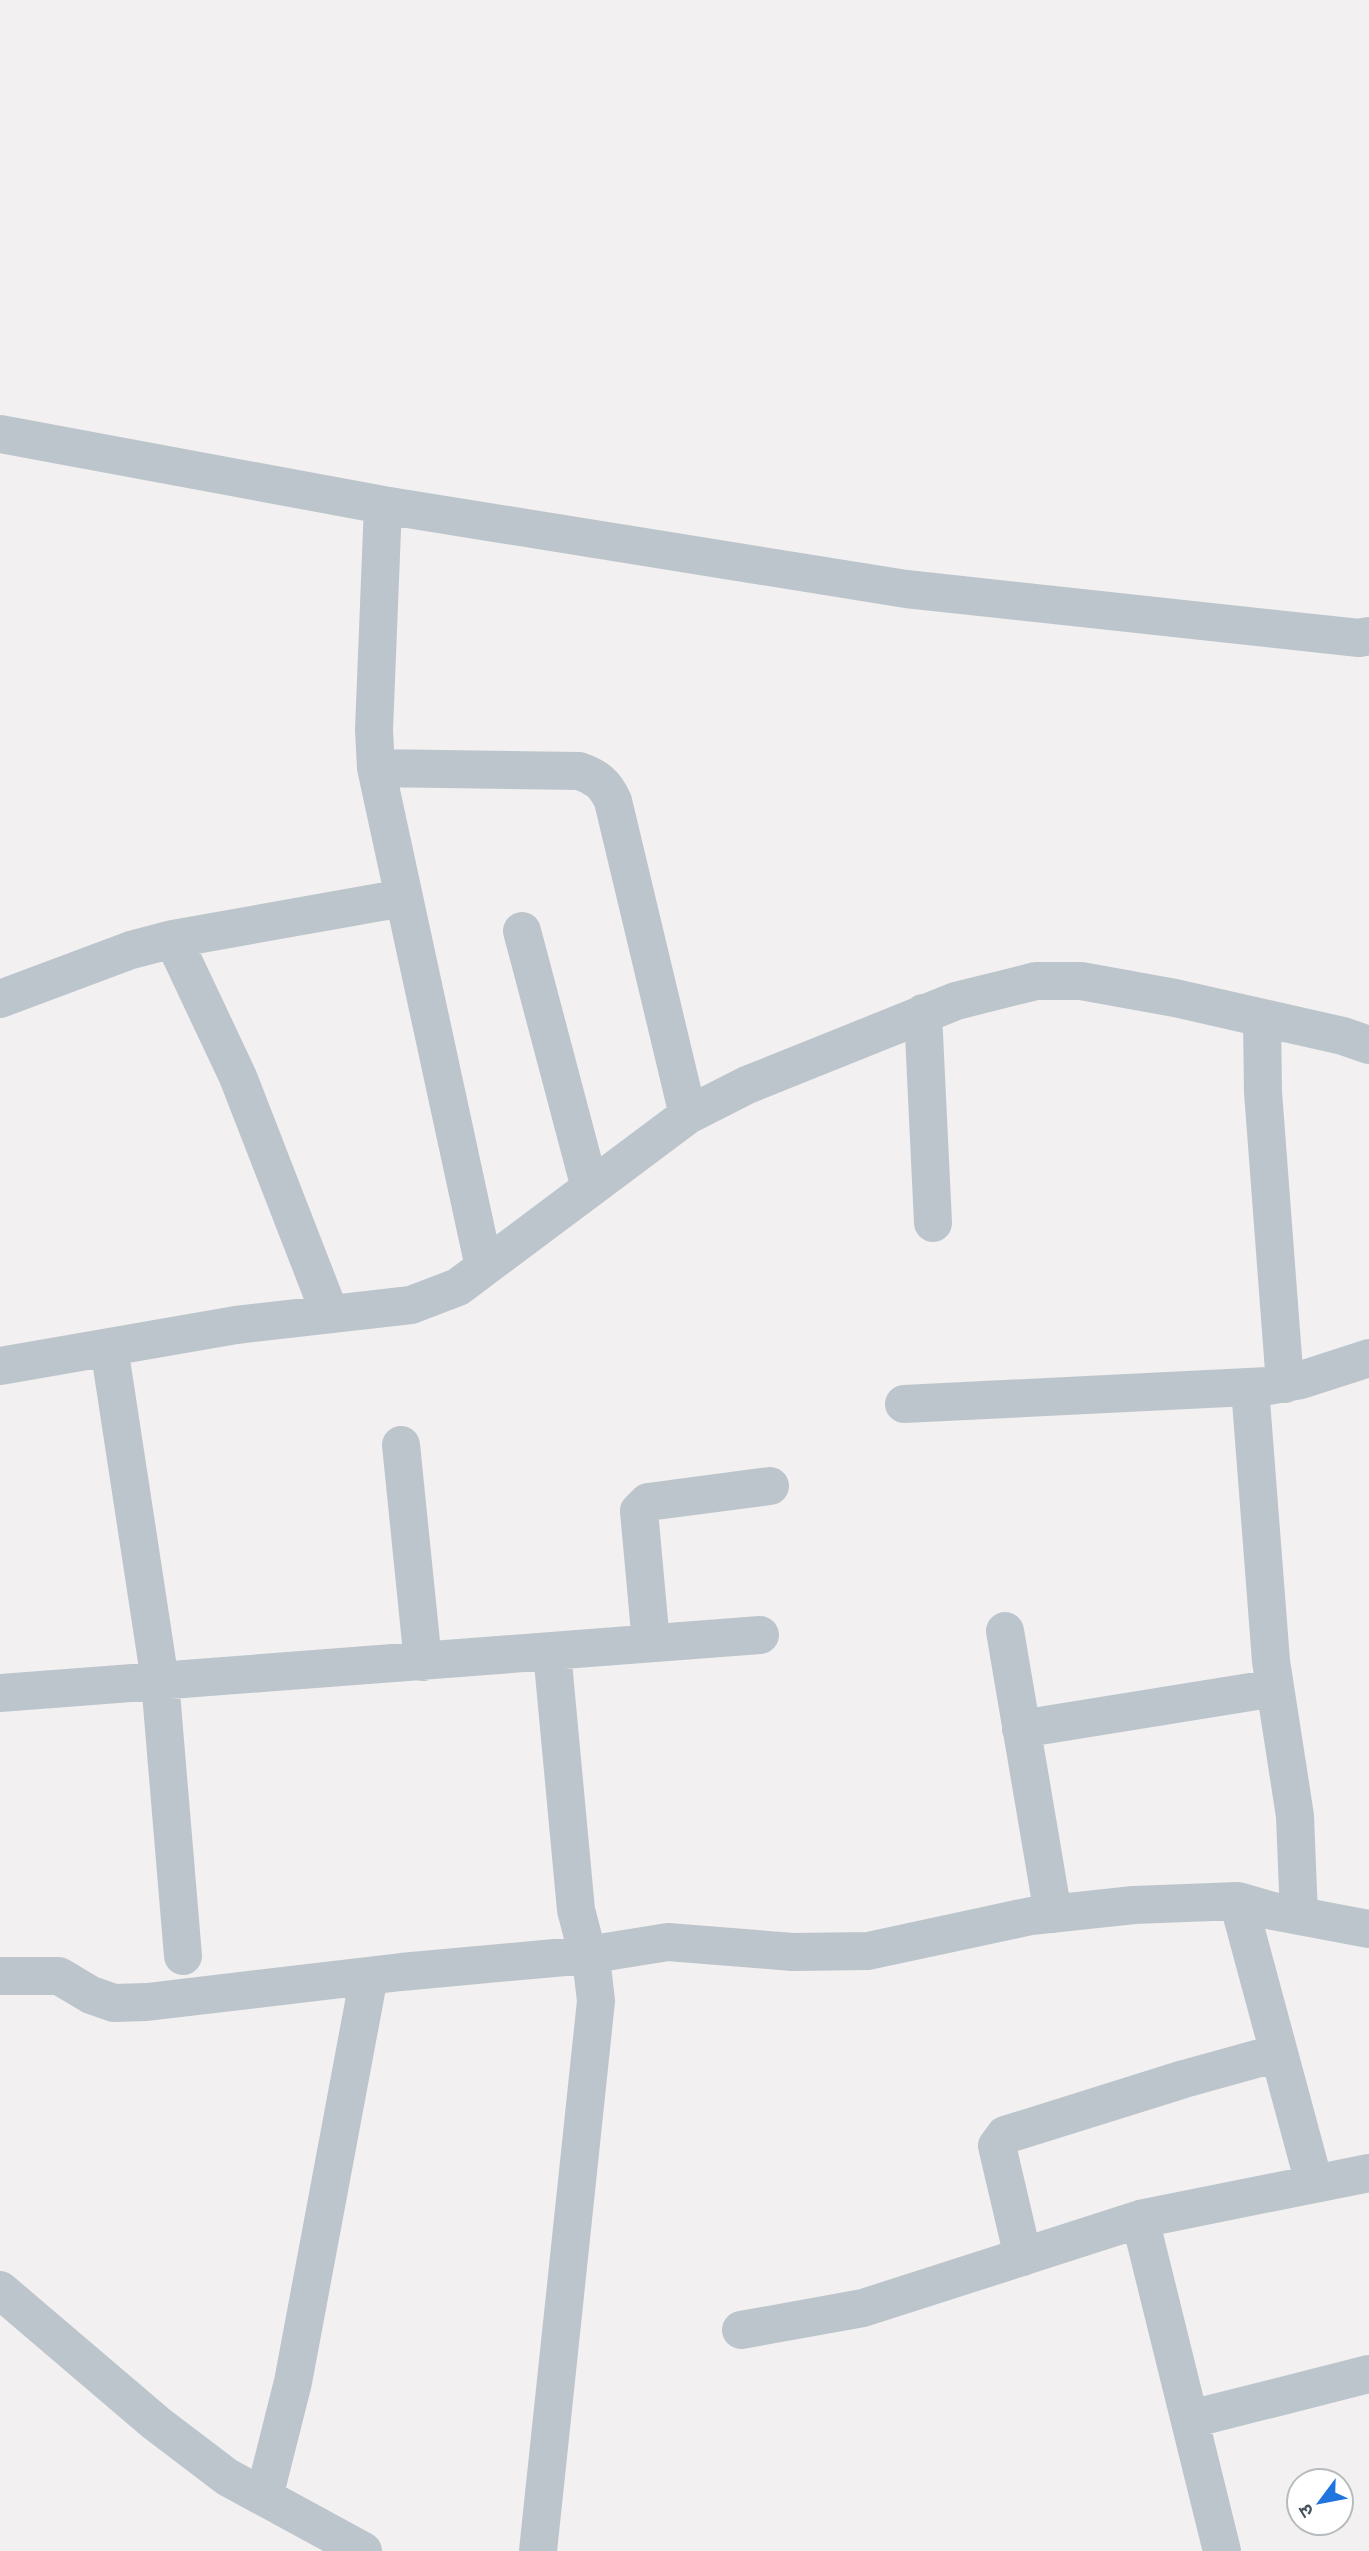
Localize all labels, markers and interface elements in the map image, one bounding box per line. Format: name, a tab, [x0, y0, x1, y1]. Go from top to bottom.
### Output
north arrow	[1285, 2467, 1355, 2537]
text: उ	[1293, 2500, 1318, 2522]

